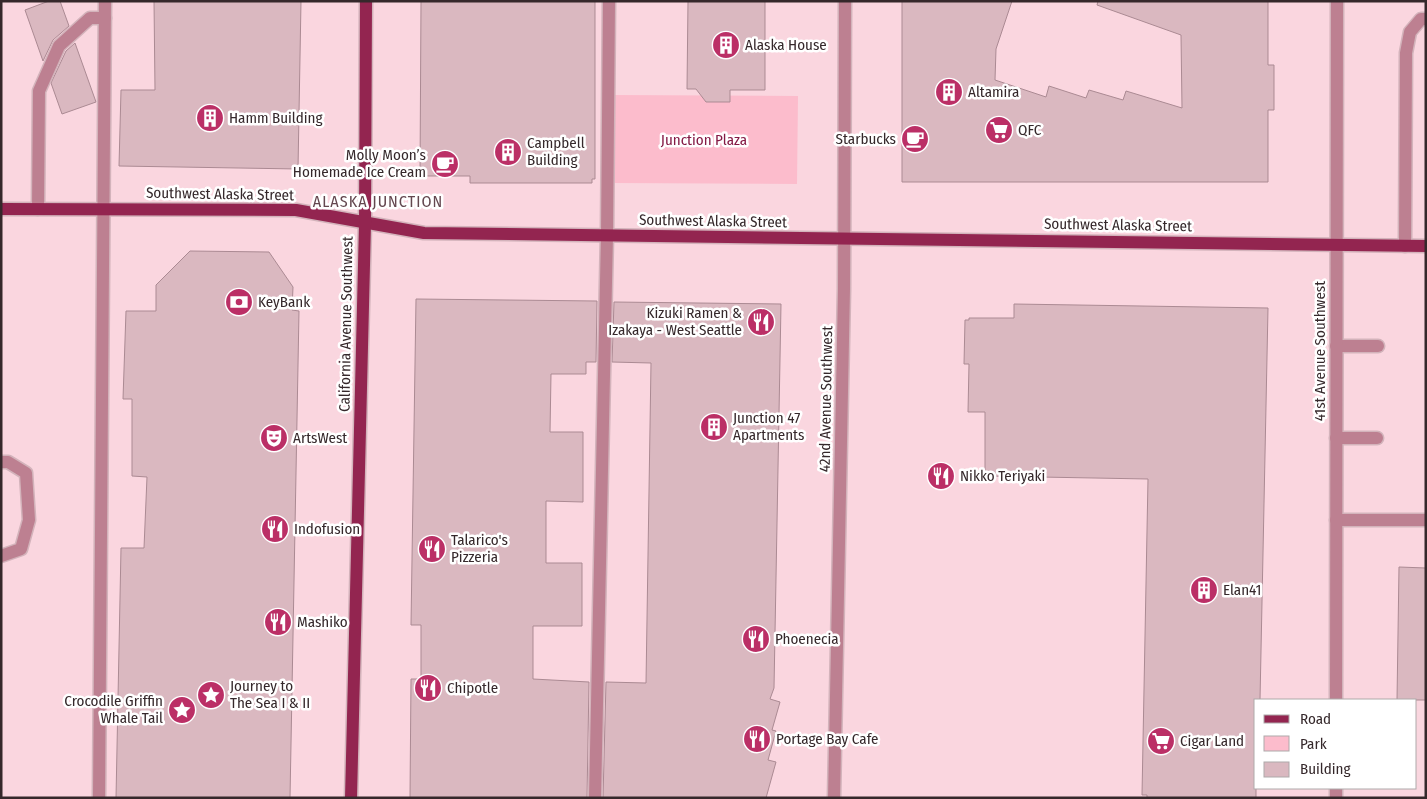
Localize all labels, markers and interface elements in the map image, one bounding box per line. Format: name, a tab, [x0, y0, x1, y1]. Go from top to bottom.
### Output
building icon: Alaska House	[711, 30, 741, 60]
place label: Alaska House	[745, 36, 827, 54]
building icon: Altamira	[934, 77, 964, 107]
place label: Altamira	[968, 83, 1019, 101]
building icon: Hamm Building	[195, 103, 225, 133]
place label: Hamm Building	[229, 109, 323, 127]
supermarket icon: QFC	[984, 115, 1014, 145]
place label: QFC	[1018, 121, 1042, 139]
cafe icon: Starbucks	[900, 124, 930, 154]
place label: Starbucks	[836, 130, 896, 148]
park label: Junction Plaza	[661, 131, 747, 149]
place label: Campbell Building	[527, 134, 585, 169]
building icon: Campbell Building	[493, 137, 523, 167]
place label: Molly Moon’s Homemade Ice Cream	[293, 146, 426, 181]
cafe icon: Molly Moon’s Homemade Ice Cream	[430, 149, 460, 179]
street label: Southwest Alaska Street	[146, 184, 294, 204]
district label: ALASKA JUNCTION	[313, 192, 443, 211]
street label: Southwest Alaska Street	[639, 211, 787, 231]
street label: Southwest Alaska Street	[1044, 215, 1192, 235]
street label: California Avenue Southwest	[335, 236, 357, 412]
street label: 41st Avenue Southwest	[1311, 281, 1329, 421]
bank icon: KeyBank	[224, 287, 254, 317]
place label: KeyBank	[258, 293, 310, 311]
place label: Kizuki Ramen & Izakaya - West Seattle	[608, 304, 742, 339]
restaurant icon: Kizuki Ramen & Izakaya - West Seattle	[746, 307, 776, 337]
street label: 42nd Avenue Southwest	[816, 326, 836, 472]
place label: Junction 47 Apartments	[733, 409, 804, 444]
building icon: Junction 47 Apartments	[699, 412, 729, 442]
theatre icon: ArtsWest	[259, 423, 289, 453]
place label: ArtsWest	[293, 429, 347, 447]
restaurant icon: Nikko Teriyaki	[926, 461, 956, 491]
place label: Nikko Teriyaki	[960, 467, 1045, 485]
restaurant icon: Indofusion	[260, 514, 290, 544]
place label: Indofusion	[294, 520, 360, 538]
place label: Talarico's Pizzeria	[451, 531, 508, 566]
restaurant icon: Talarico's Pizzeria	[417, 534, 447, 564]
building icon: Elan41	[1189, 575, 1219, 605]
place label: Elan41	[1223, 581, 1261, 599]
restaurant icon: Mashiko	[263, 607, 293, 637]
place label: Mashiko	[297, 613, 348, 631]
restaurant icon: Phoenecia	[741, 624, 771, 654]
place label: Phoenecia	[775, 630, 839, 648]
restaurant icon: Chipotle	[413, 673, 443, 703]
place label: Journey to The Sea I & II	[230, 677, 310, 712]
place label: Chipotle	[447, 679, 498, 697]
place icon: Journey to The Sea I & II	[196, 680, 226, 710]
place label: Crocodile Griffin Whale Tail	[64, 692, 163, 727]
place icon: Crocodile Griffin Whale Tail	[167, 695, 197, 725]
legend	[1254, 699, 1417, 789]
text: Road	[1300, 710, 1331, 728]
restaurant icon: Portage Bay Cafe	[742, 724, 772, 754]
supermarket icon: Cigar Land	[1146, 726, 1176, 756]
place label: Portage Bay Cafe	[776, 730, 878, 748]
place label: Cigar Land	[1180, 732, 1244, 750]
text: Park	[1300, 735, 1327, 753]
text: Building	[1300, 760, 1351, 778]

